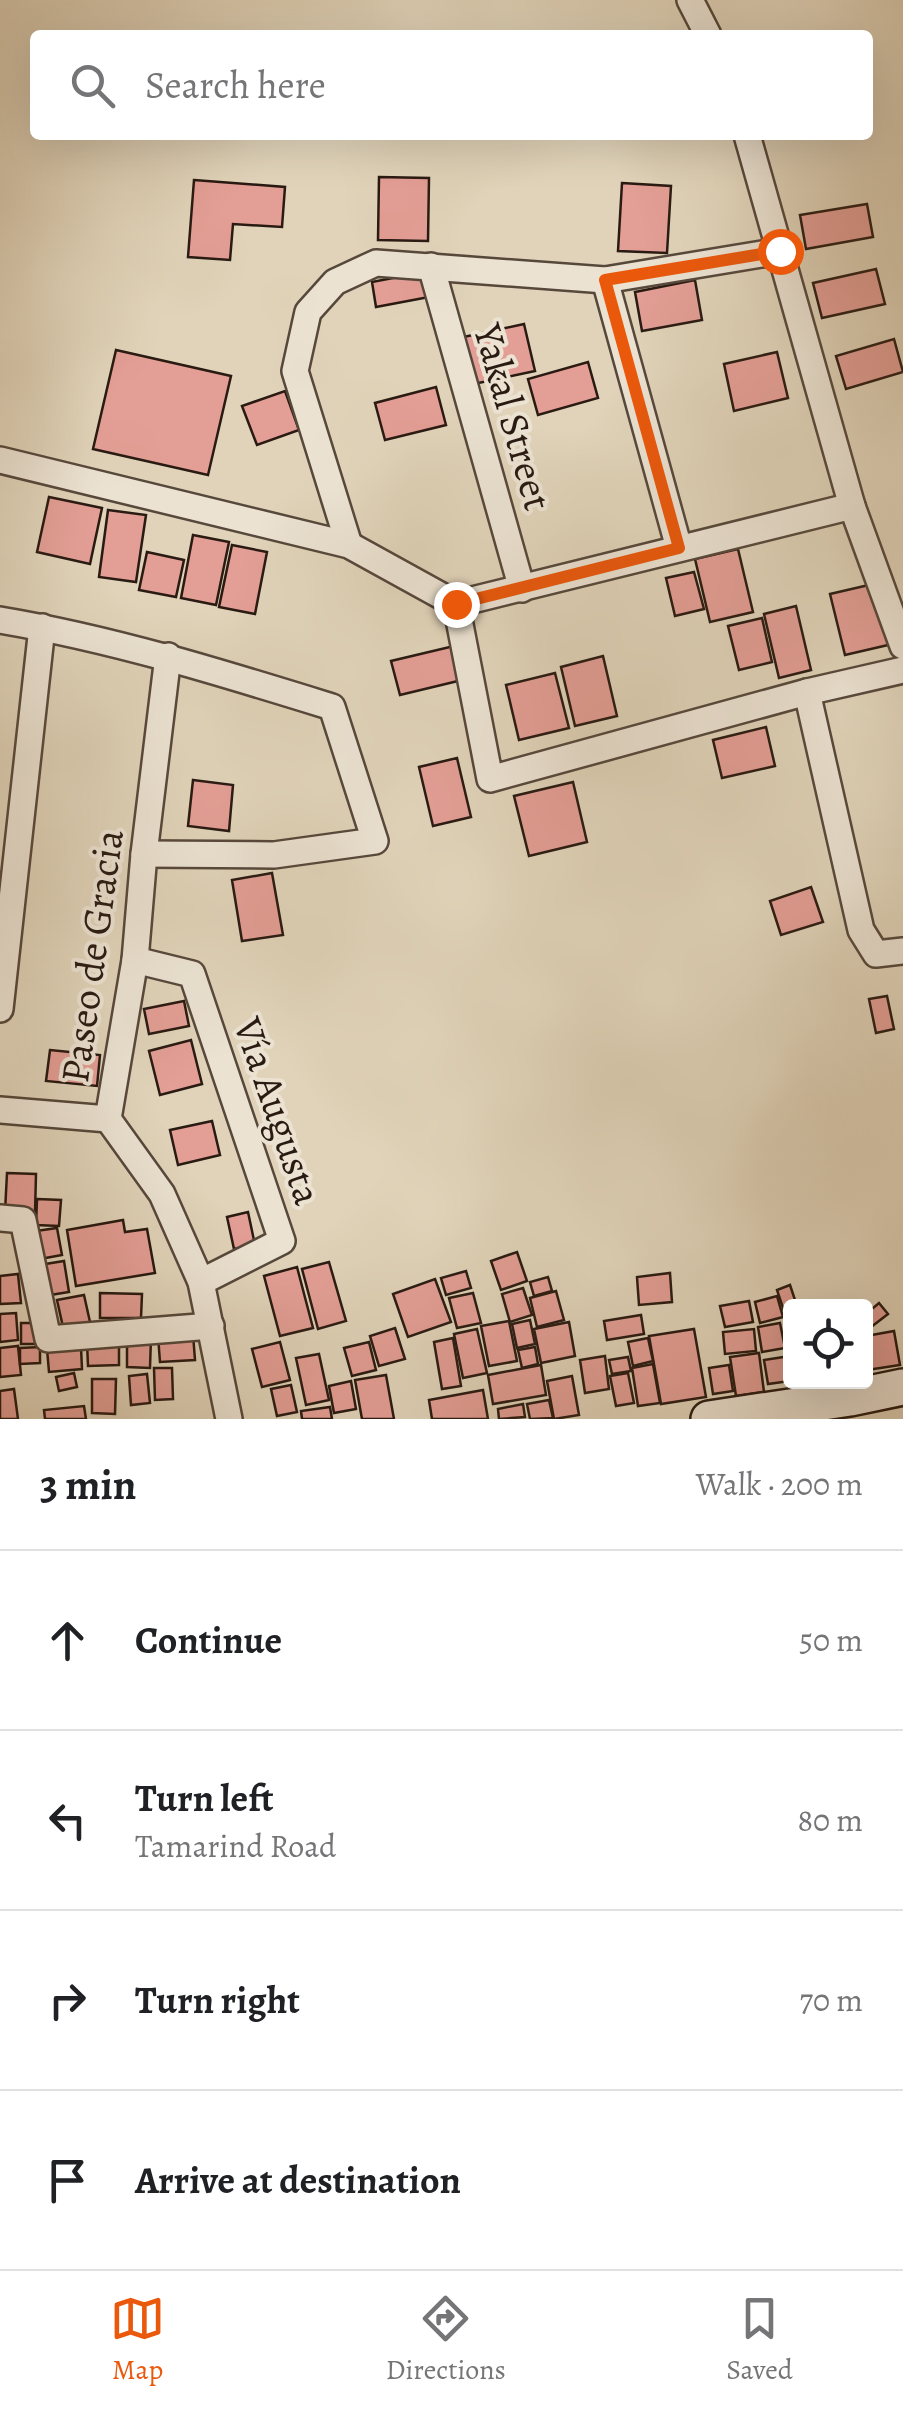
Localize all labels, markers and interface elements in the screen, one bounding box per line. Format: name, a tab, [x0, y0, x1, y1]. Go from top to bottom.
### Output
search box	[30, 30, 873, 140]
icon: search	[65, 58, 120, 113]
text: Search here	[145, 59, 326, 111]
route start	[758, 229, 804, 275]
street label: Yakal Street	[460, 316, 566, 517]
route end	[434, 582, 480, 628]
street label: Paseo de Gracia	[47, 825, 137, 1086]
street label: Vía Augusta	[220, 1009, 336, 1212]
map controls	[783, 1299, 873, 1389]
button: locate	[783, 1299, 873, 1389]
text: 3 min	[40, 1456, 136, 1513]
text: Walk · 200 m	[696, 1462, 863, 1506]
icon: ahead	[40, 1613, 95, 1668]
text: Continue	[135, 1614, 282, 1666]
text: 50 m	[799, 1618, 863, 1662]
text: Turn left	[135, 1772, 274, 1824]
icon: left	[40, 1793, 95, 1848]
text: 80 m	[797, 1798, 863, 1842]
text: Tamarind Road	[135, 1824, 336, 1868]
icon: right	[40, 1973, 95, 2028]
text: Turn right	[135, 1974, 300, 2026]
text: 70 m	[800, 1978, 863, 2022]
icon: arrive	[40, 2153, 95, 2208]
text: Arrive at destination	[135, 2154, 461, 2206]
tab: Map	[110, 2291, 165, 2389]
tab: Directions	[386, 2291, 506, 2389]
tab: Saved	[726, 2291, 793, 2389]

